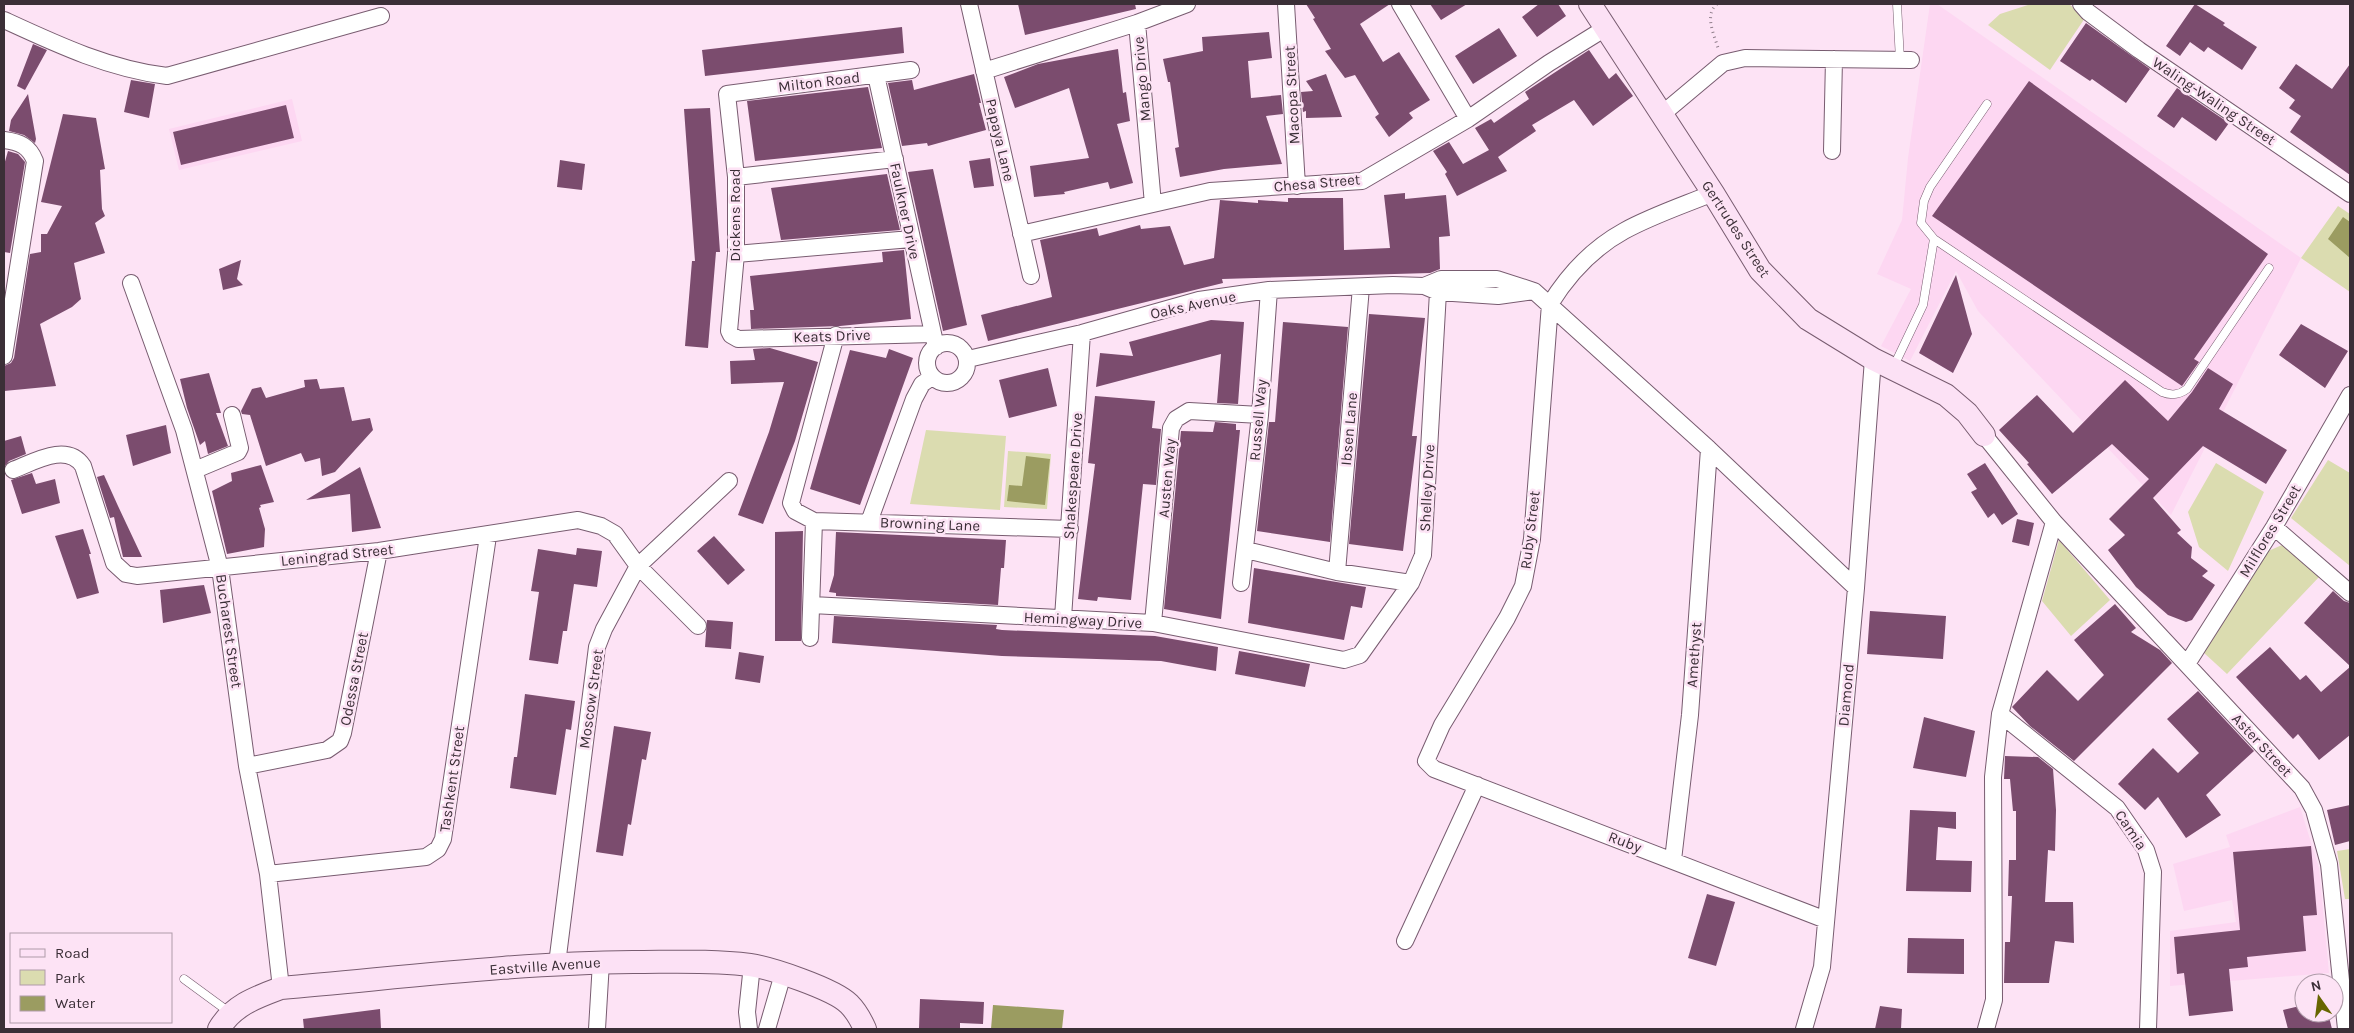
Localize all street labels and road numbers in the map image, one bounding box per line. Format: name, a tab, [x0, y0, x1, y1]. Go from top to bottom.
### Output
street label: Mango Drive	[1129, 36, 1155, 122]
street label: Macopa Street	[1280, 45, 1304, 145]
street label: Waling-Waling Street	[2149, 53, 2279, 149]
street label: Milton Road	[777, 68, 861, 96]
street label: Papaya Lane	[982, 97, 1018, 183]
street label: Faulkner Drive	[886, 161, 924, 261]
street label: Dickens Road	[726, 168, 744, 262]
street label: Chesa Street	[1273, 170, 1361, 196]
street label: Gertrudes Street	[1698, 177, 1774, 281]
street label: Oaks Avenue	[1148, 287, 1238, 323]
street label: Keats Drive	[793, 326, 871, 346]
street label: Russell Way	[1245, 378, 1271, 462]
street label: Ibsen Lane	[1337, 392, 1361, 466]
street label: Shakespeare Drive	[1060, 412, 1086, 540]
street label: Austen Way	[1155, 437, 1179, 518]
street label: Shelley Drive	[1416, 444, 1438, 532]
street label: Milflores Street	[2235, 481, 2305, 580]
street label: Ruby Street	[1516, 489, 1544, 570]
street label: Browning Lane	[879, 513, 981, 535]
street label: Leningrad Street	[280, 540, 395, 570]
street label: Bucharest Street	[212, 573, 246, 689]
street label: Hemingway Drive	[1023, 608, 1143, 632]
street label: Amethyst	[1683, 621, 1705, 688]
street label: Odessa Street	[336, 630, 372, 727]
street label: Moscow Street	[575, 648, 607, 750]
street label: Diamond	[1834, 663, 1858, 727]
street label: Aster Street	[2228, 710, 2296, 781]
street label: Tashkent Street	[436, 724, 468, 833]
street label: Camia	[2111, 807, 2151, 853]
street label: Ruby	[1606, 827, 1644, 857]
street label: Eastville Avenue	[489, 953, 601, 979]

